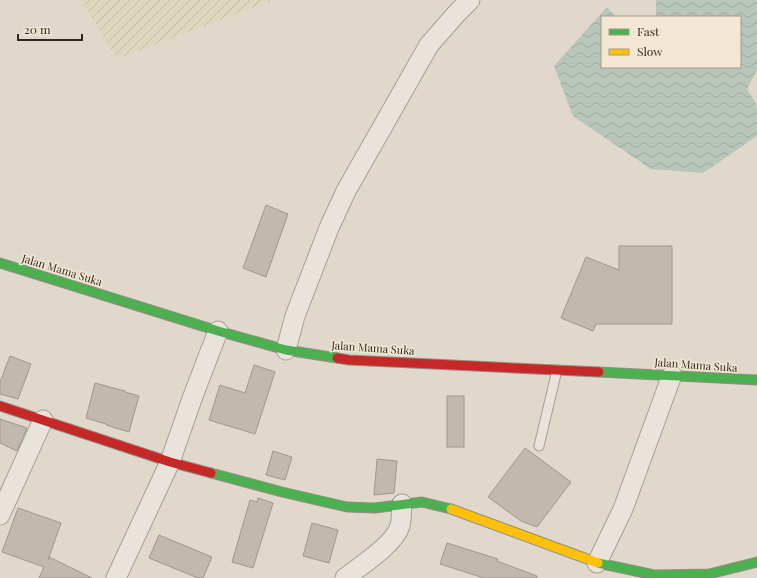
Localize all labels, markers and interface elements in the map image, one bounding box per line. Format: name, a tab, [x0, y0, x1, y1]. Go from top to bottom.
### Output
scale bar	[18, 16, 82, 42]
legend	[601, 16, 741, 68]
text: 20 m	[24, 21, 51, 37]
text: Fast	[637, 23, 660, 39]
text: Slow	[637, 43, 663, 59]
street label: Jalan Mama Suka	[19, 250, 105, 289]
street label: Jalan Mama Suka	[330, 337, 416, 358]
street label: Jalan Mama Suka	[653, 354, 739, 375]

